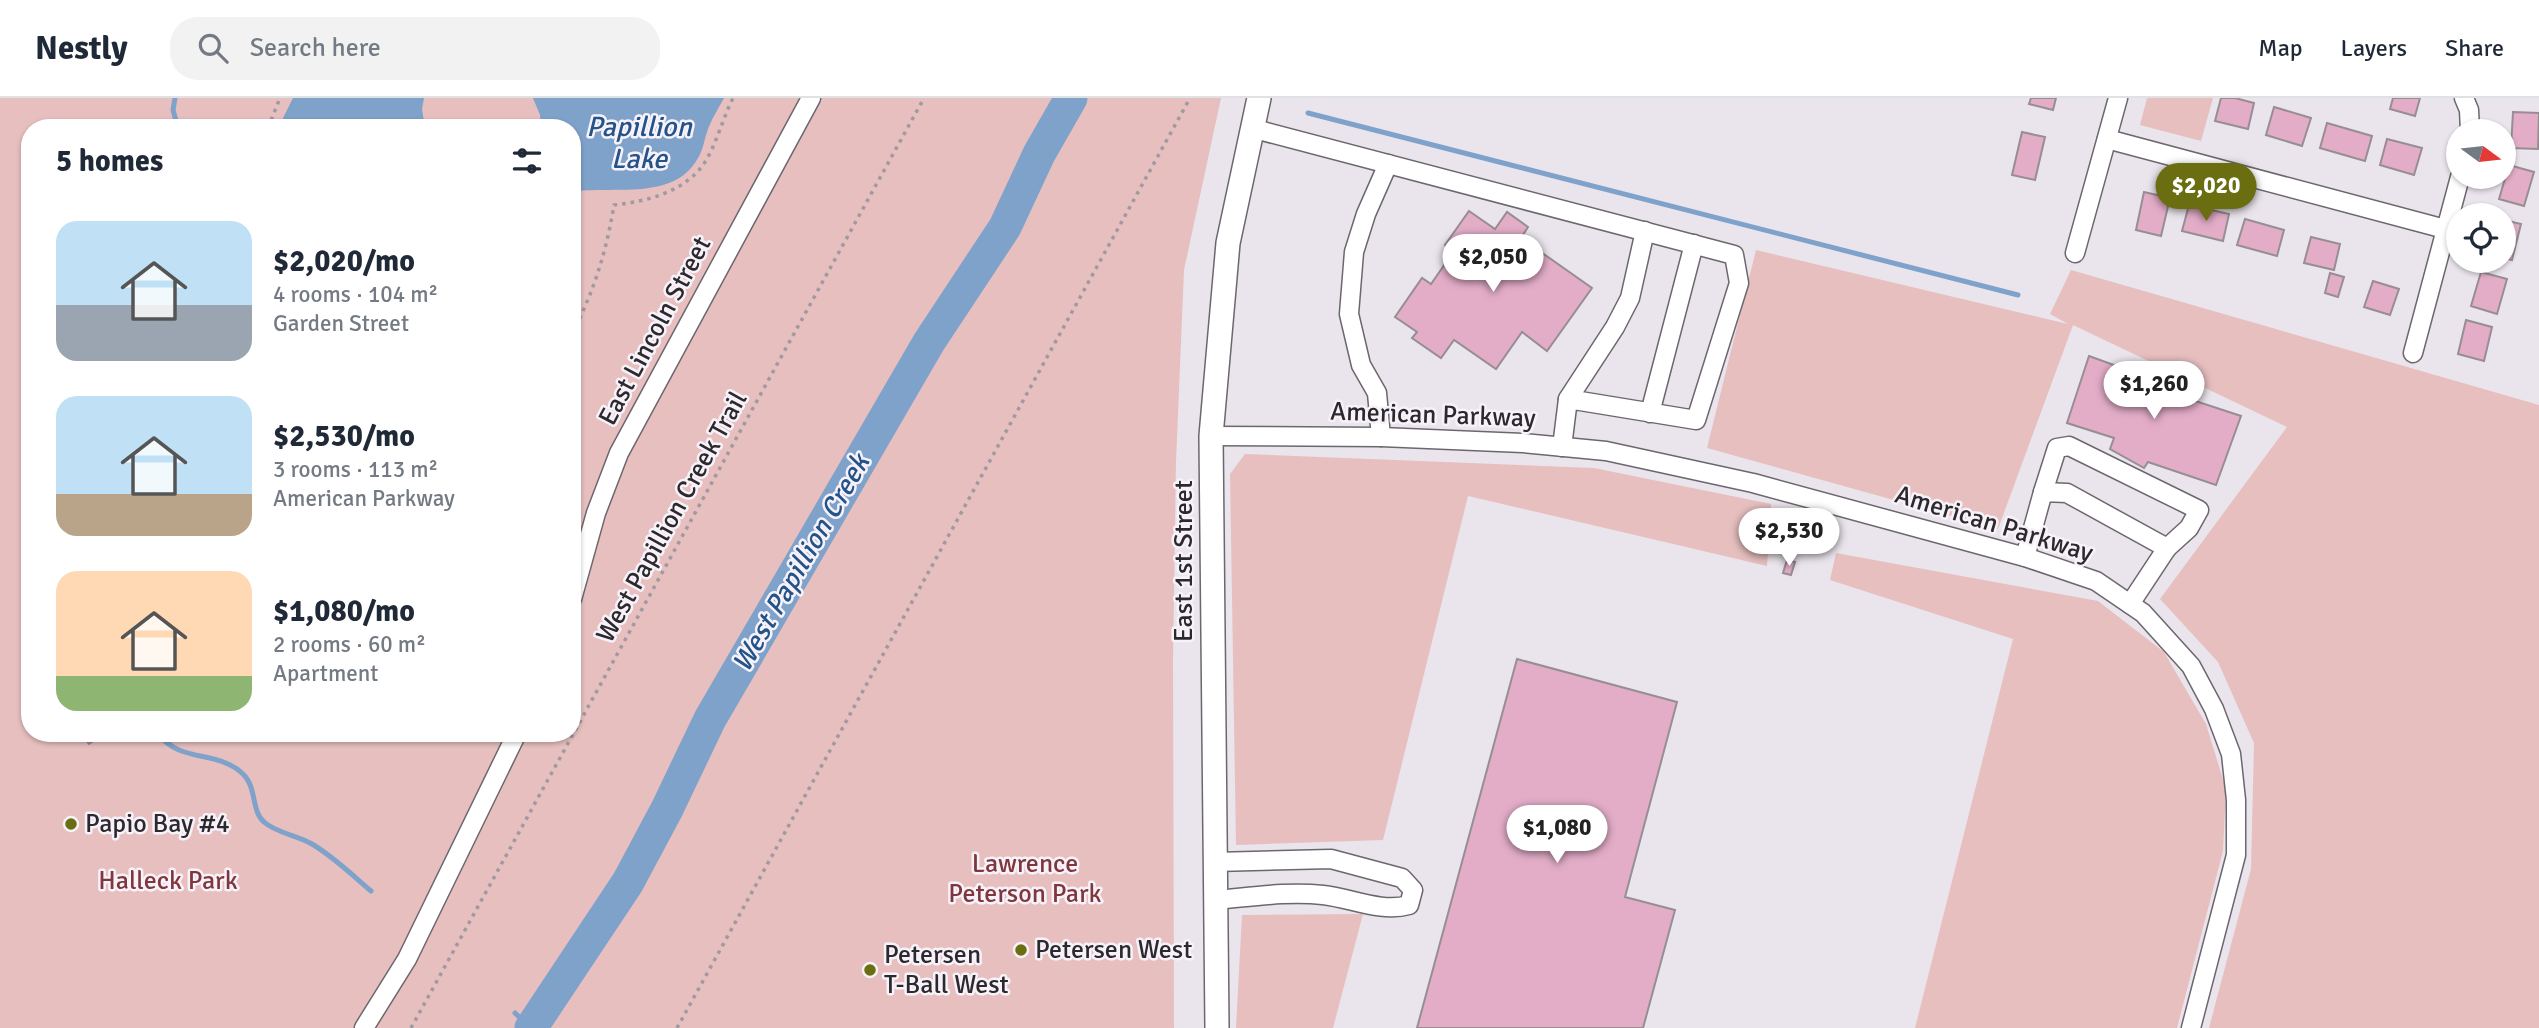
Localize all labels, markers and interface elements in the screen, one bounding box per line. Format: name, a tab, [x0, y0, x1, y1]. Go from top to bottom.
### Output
search box	[170, 17, 660, 80]
text: Nestly	[35, 28, 128, 69]
icon: search	[194, 29, 232, 67]
text: Search here	[250, 32, 381, 64]
text: Map	[2258, 33, 2303, 63]
text: Layers	[2341, 33, 2407, 63]
text: Share	[2445, 33, 2504, 63]
water label: Papillion Lake	[586, 110, 692, 176]
north arrow	[2446, 119, 2516, 189]
map controls	[2446, 119, 2516, 273]
icon: filters	[508, 142, 546, 180]
text: 5 homes	[56, 143, 163, 180]
pin: $2,020	[2149, 164, 2263, 223]
text: $2,020	[2172, 171, 2240, 200]
button: locate	[2446, 203, 2516, 273]
street label: East Lincoln Street	[592, 231, 718, 431]
pin: $2,050	[1436, 234, 1550, 294]
text: $2,050	[1459, 242, 1527, 271]
text: $2,020/mo	[273, 243, 415, 280]
icon: home	[112, 249, 196, 333]
text: 4 rooms · 104 m²	[273, 280, 438, 309]
text: Garden Street	[273, 309, 409, 338]
pin: $1,260	[2097, 362, 2211, 421]
text: $1,260	[2120, 369, 2188, 398]
street label: West Papillion Creek Trail	[590, 386, 754, 648]
street label: American Parkway	[1330, 395, 1536, 435]
text: $2,530/mo	[273, 418, 415, 455]
icon: home	[112, 424, 196, 508]
water label: West Papillion Creek	[725, 446, 878, 678]
text: 3 rooms · 113 m²	[273, 455, 438, 484]
street label: American Parkway	[1891, 479, 2097, 569]
street label: East 1st Street	[1168, 480, 1200, 642]
text: American Parkway	[273, 484, 455, 513]
pin: $2,530	[1732, 508, 1846, 568]
text: $2,530	[1755, 516, 1823, 545]
text: $1,080/mo	[273, 593, 415, 630]
icon: home	[112, 599, 196, 683]
text: 2 rooms · 60 m²	[273, 630, 426, 659]
text: Apartment	[273, 659, 378, 688]
pin: $1,080	[1500, 806, 1614, 865]
place label: Papio Bay #4	[85, 808, 230, 840]
text: $1,080	[1523, 813, 1591, 842]
marker: Papio Bay #4	[63, 816, 79, 832]
park label: Lawrence Peterson Park	[948, 848, 1102, 910]
park label: Halleck Park	[98, 865, 238, 897]
place label: Petersen West	[1035, 934, 1192, 966]
place label: Petersen T-Ball West	[884, 939, 1009, 1001]
marker: Petersen West	[1013, 942, 1029, 958]
marker: Petersen T-Ball West	[862, 962, 878, 978]

